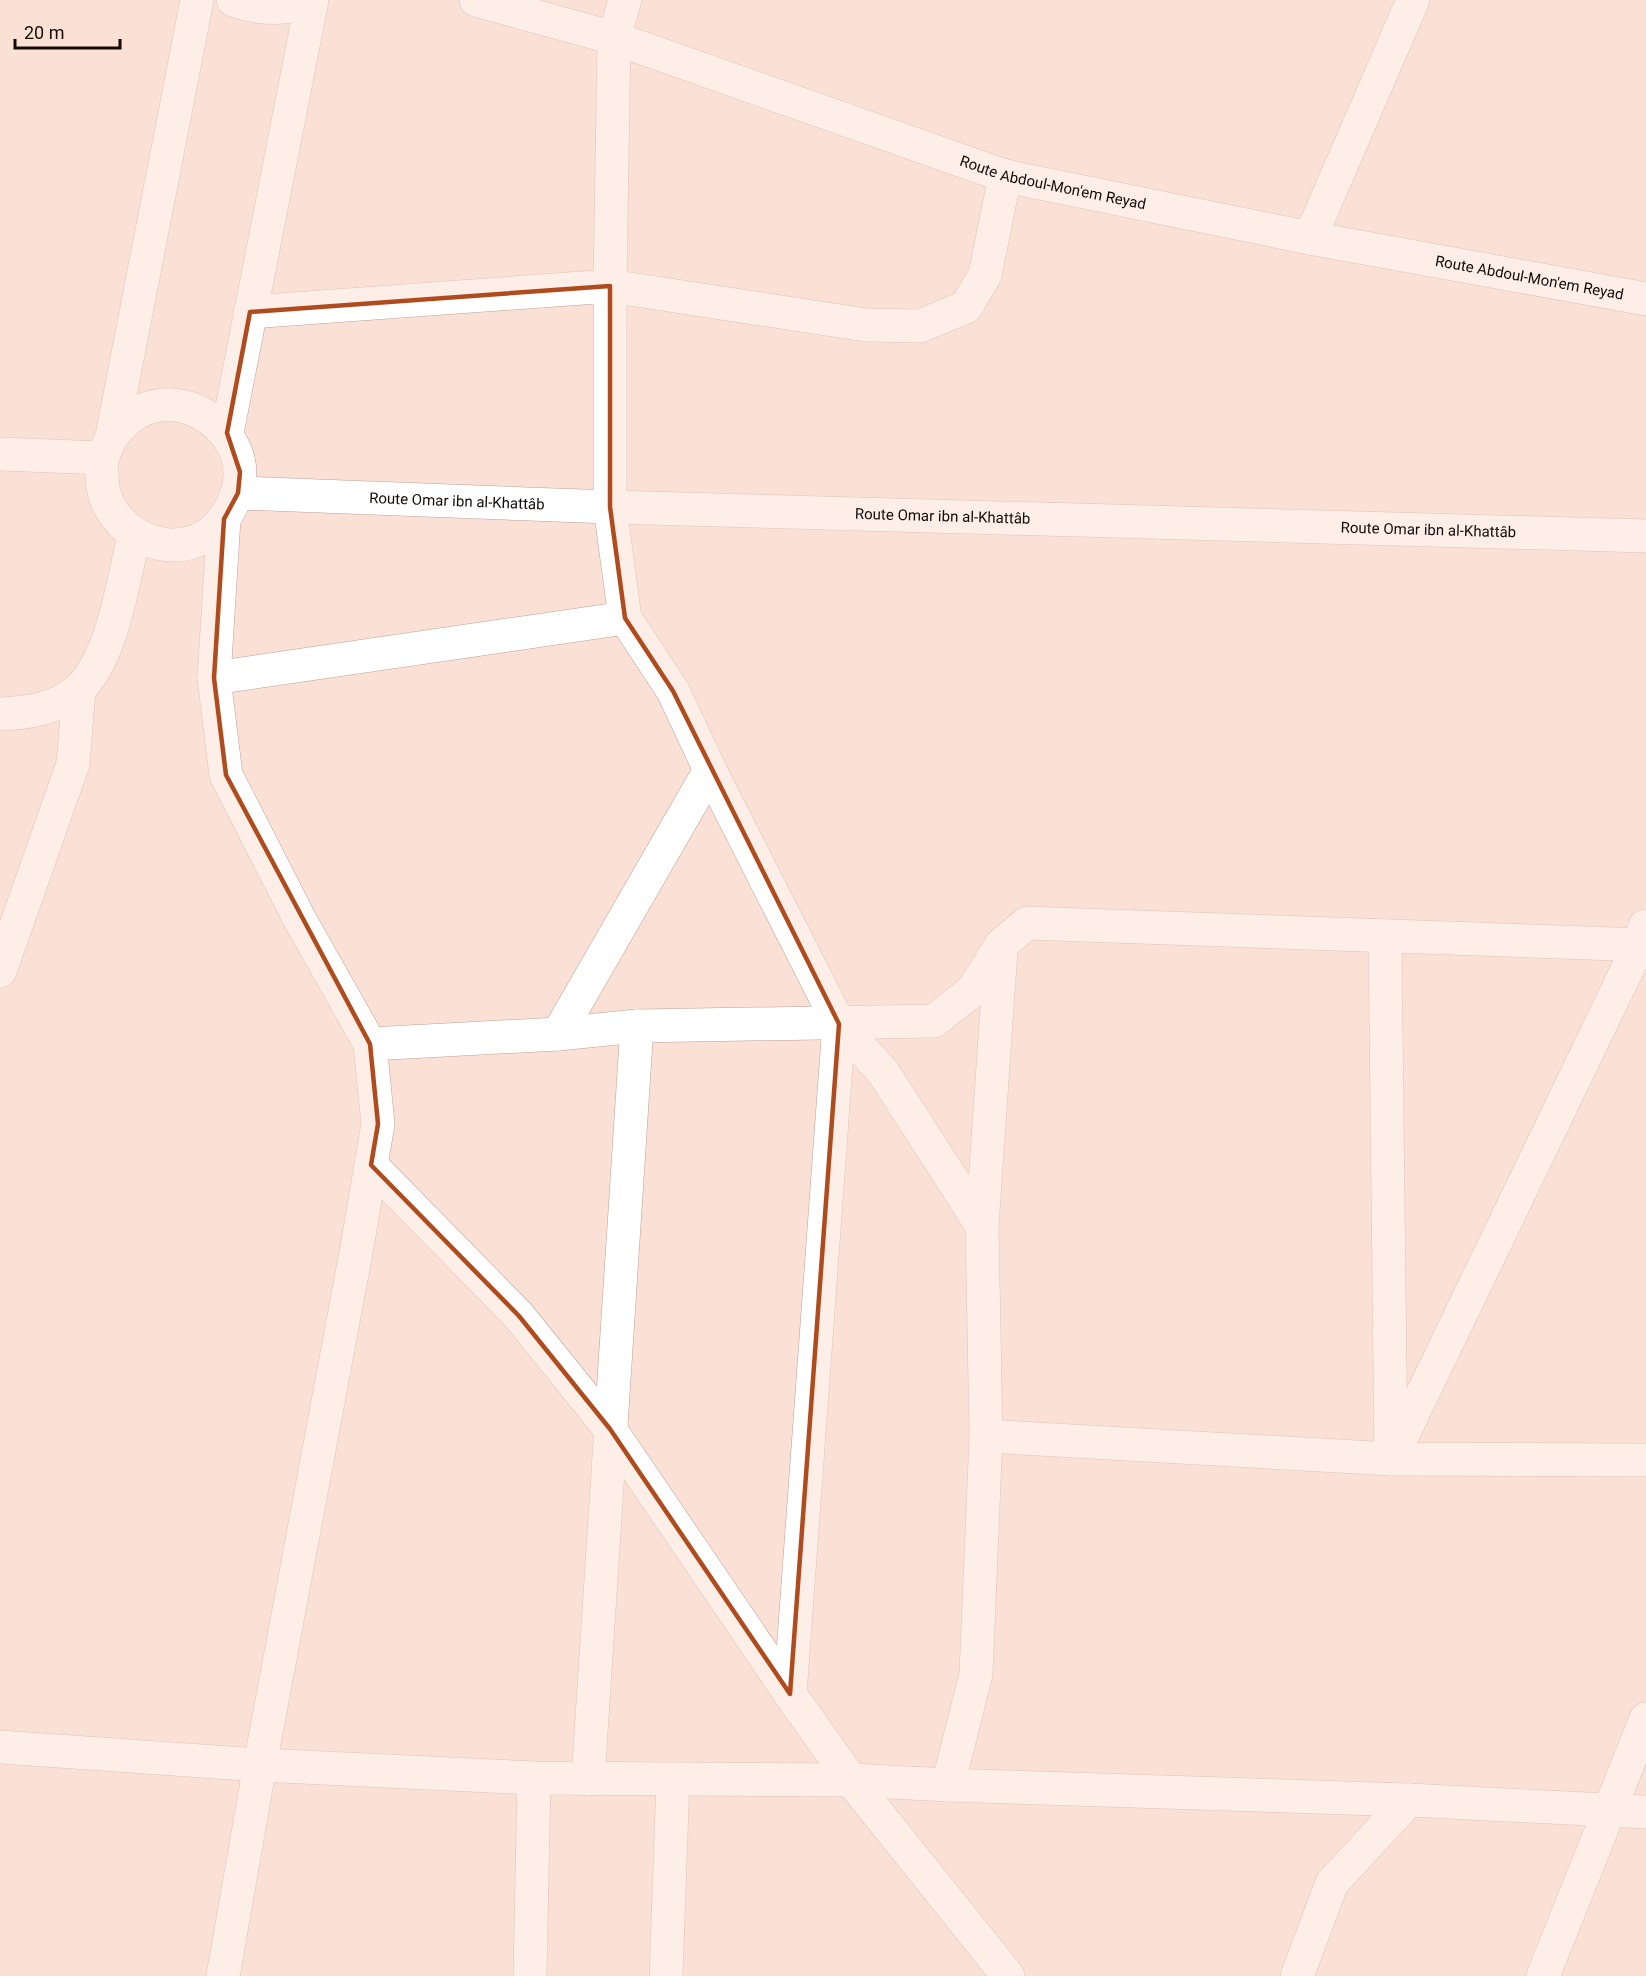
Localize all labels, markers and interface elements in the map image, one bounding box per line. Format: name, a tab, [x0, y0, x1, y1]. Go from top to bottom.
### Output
scale bar	[15, 12, 120, 50]
text: 20 m	[24, 22, 64, 43]
street label: Route Abdoul-Mon'em Reyad	[957, 152, 1148, 213]
street label: Route Abdoul-Mon'em Reyad	[1434, 252, 1625, 304]
street label: Route Omar ibn al-Khattâb	[369, 489, 545, 514]
street label: Route Omar ibn al-Khattâb	[855, 505, 1031, 528]
street label: Route Omar ibn al-Khattâb	[1340, 518, 1516, 541]

